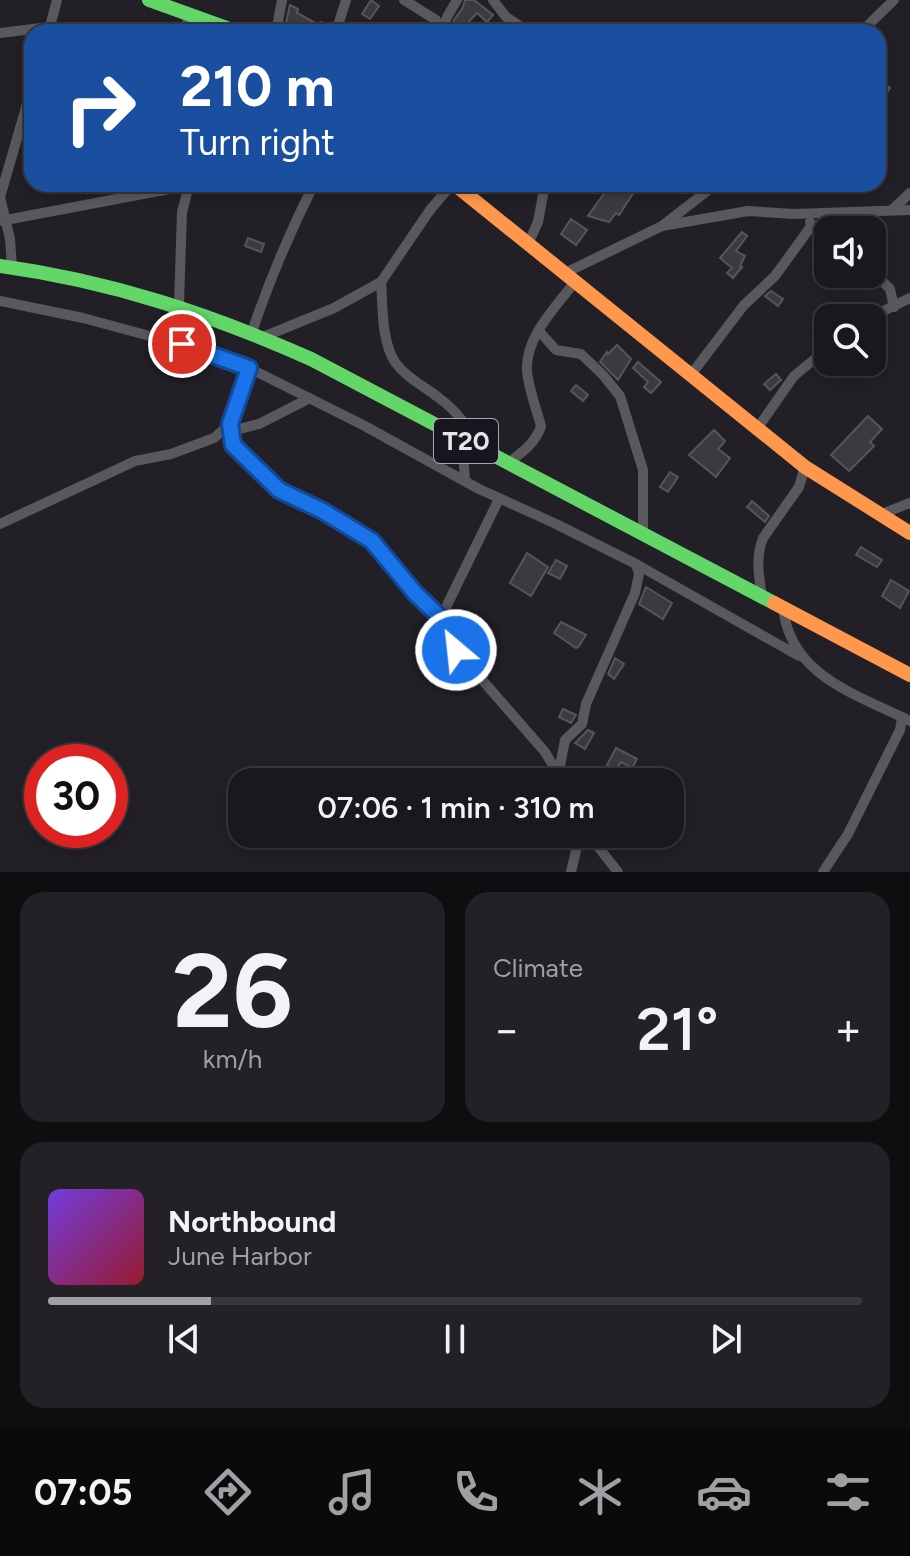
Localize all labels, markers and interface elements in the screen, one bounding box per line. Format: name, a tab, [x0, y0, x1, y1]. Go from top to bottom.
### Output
text: 210 m	[180, 53, 335, 120]
icon: right	[48, 56, 152, 160]
text: Turn right	[180, 121, 335, 164]
map controls	[814, 216, 886, 376]
button: sound	[814, 216, 886, 288]
button: search	[814, 304, 886, 376]
pin	[148, 310, 216, 378]
icon: arrive	[160, 322, 204, 366]
road number: T20	[434, 419, 498, 463]
position arrow	[414, 608, 498, 692]
speed limit sign: 30	[24, 744, 128, 848]
text: 07:06 · 1 min · 310 m	[318, 789, 594, 826]
text: 26	[172, 928, 293, 1053]
text: Climate	[493, 952, 583, 984]
text: 21°	[637, 993, 718, 1065]
text: −	[493, 1003, 520, 1056]
text: +	[835, 1003, 862, 1056]
text: km/h	[203, 1043, 262, 1075]
text: Northbound	[168, 1203, 336, 1240]
text: June Harbor	[168, 1240, 312, 1272]
icon: previous	[162, 1317, 206, 1361]
icon: pause	[433, 1317, 477, 1361]
icon: next	[704, 1317, 748, 1361]
icon: directions	[200, 1464, 256, 1520]
icon: music	[324, 1464, 380, 1520]
icon: phone	[448, 1464, 504, 1520]
icon: climate	[572, 1464, 628, 1520]
icon: car	[696, 1464, 752, 1520]
icon: filters	[820, 1464, 876, 1520]
text: 07:05	[34, 1471, 132, 1514]

